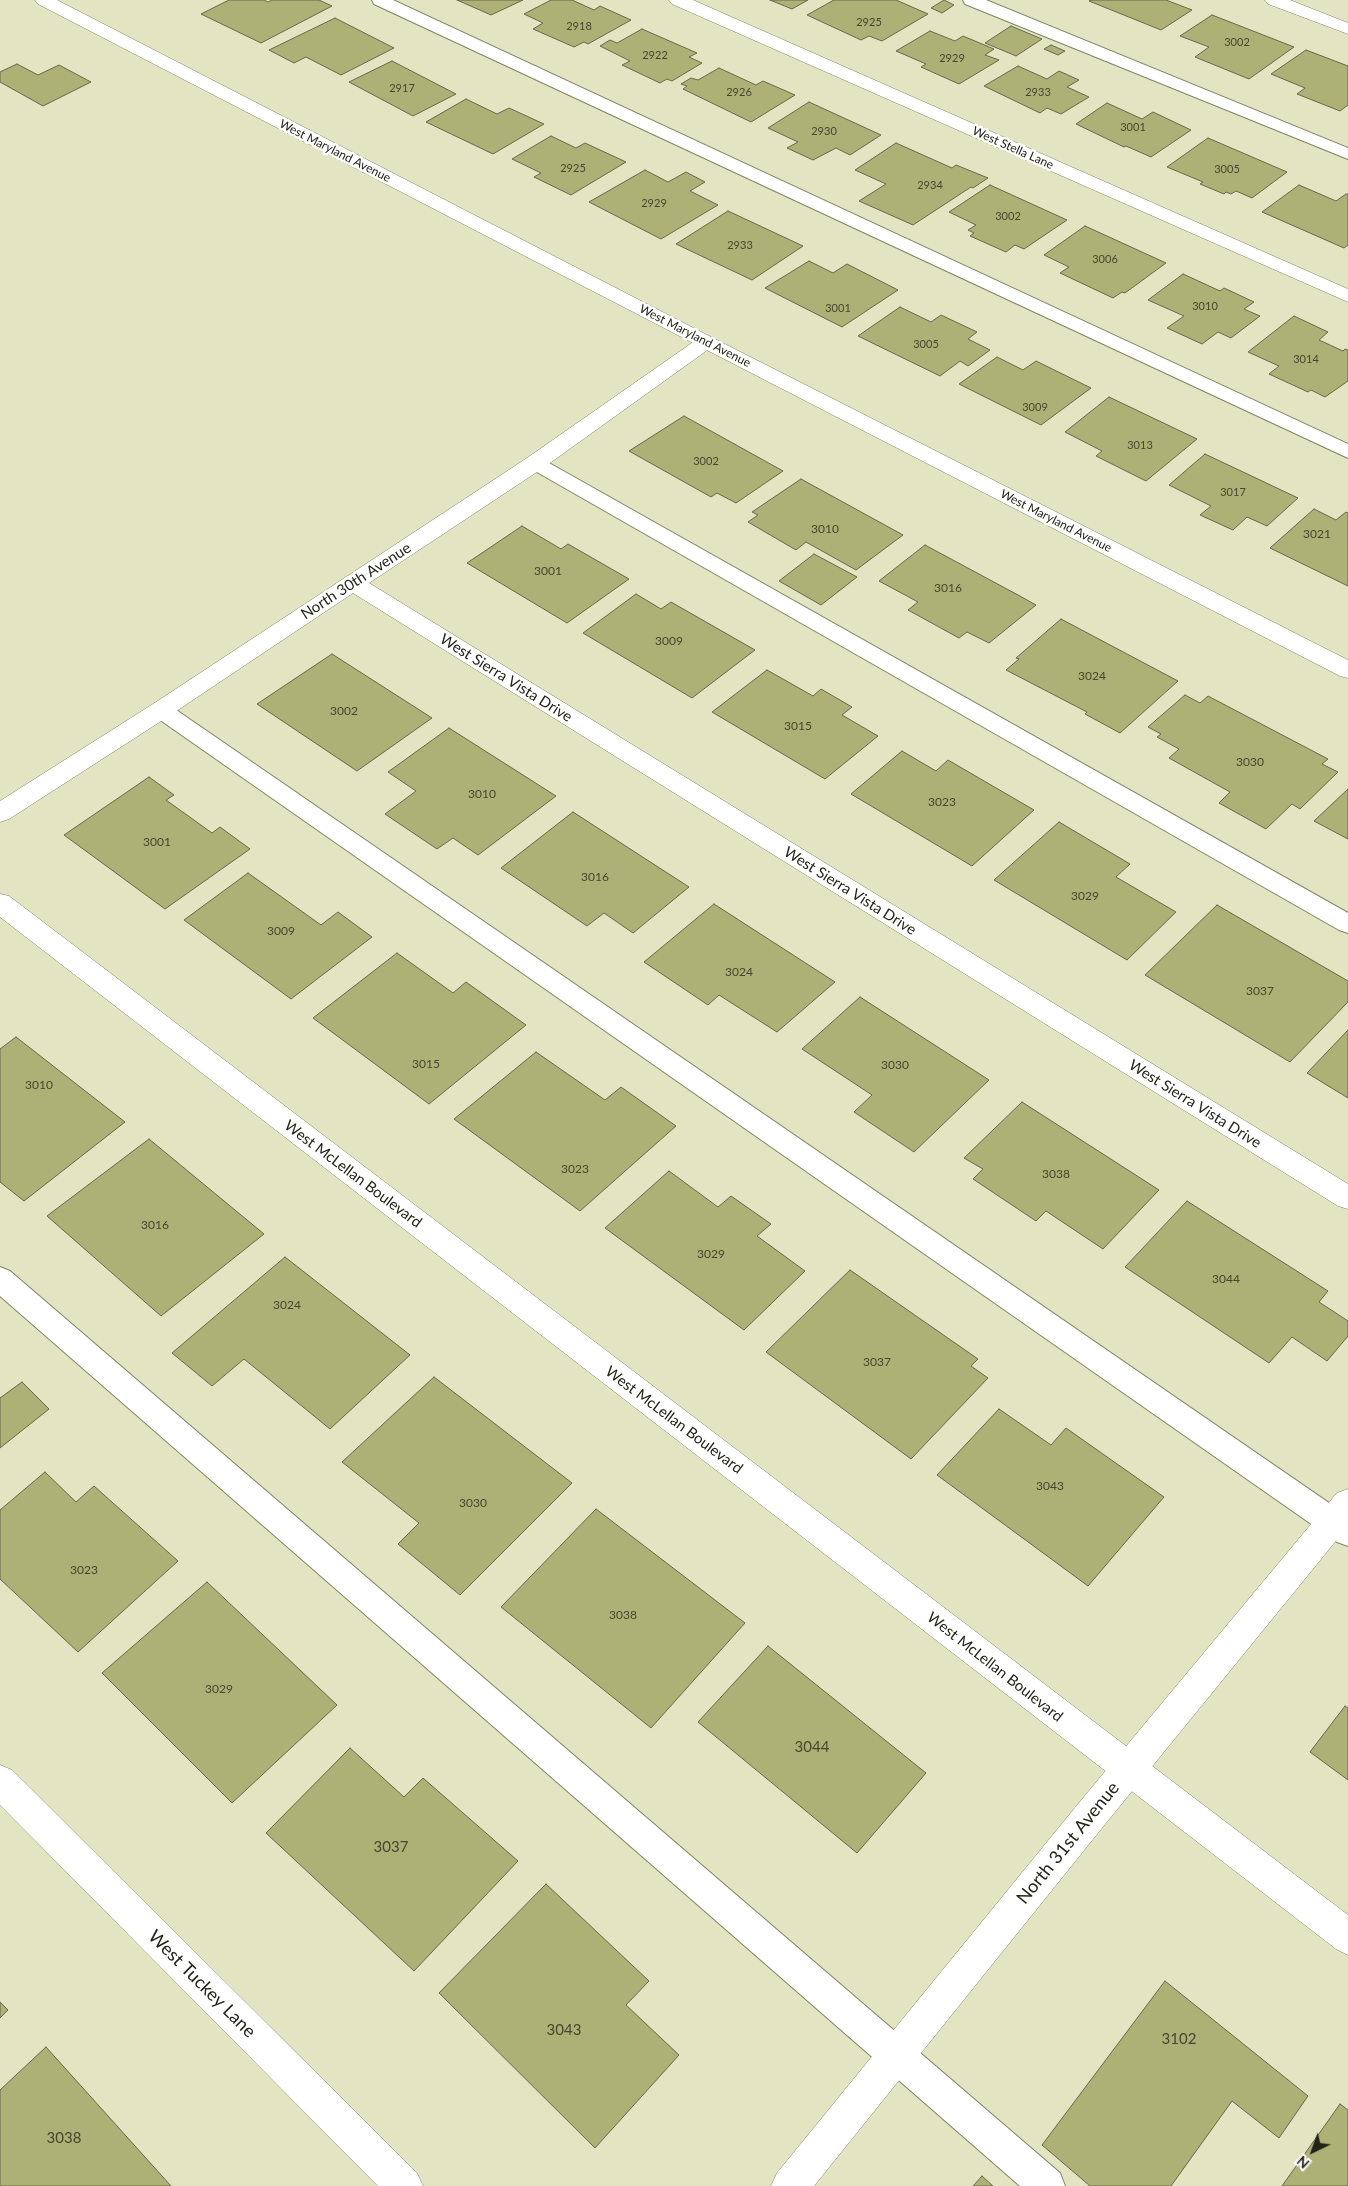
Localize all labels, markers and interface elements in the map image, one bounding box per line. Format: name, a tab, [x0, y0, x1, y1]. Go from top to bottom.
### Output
house number: 2925	[856, 15, 882, 29]
house number: 2918	[566, 19, 592, 33]
house number: 3002	[1224, 35, 1250, 49]
house number: 2922	[642, 48, 668, 62]
house number: 2929	[939, 51, 965, 65]
house number: 2917	[389, 81, 415, 95]
house number: 2926	[726, 85, 752, 99]
house number: 2933	[1025, 85, 1051, 99]
street label: West Maryland Avenue	[277, 117, 393, 185]
house number: 3001	[1120, 120, 1146, 134]
house number: 2930	[811, 124, 837, 138]
street label: West Stella Lane	[970, 124, 1056, 172]
house number: 2925	[560, 161, 586, 175]
house number: 3005	[1214, 162, 1240, 176]
house number: 2934	[917, 178, 943, 192]
house number: 2929	[641, 196, 667, 210]
house number: 3002	[995, 209, 1021, 223]
house number: 2933	[727, 238, 753, 252]
house number: 3006	[1092, 252, 1118, 266]
house number: 3010	[1192, 299, 1218, 313]
house number: 3001	[825, 301, 851, 315]
street label: West Maryland Avenue	[637, 302, 753, 370]
house number: 3005	[913, 337, 939, 351]
house number: 3014	[1293, 352, 1319, 366]
house number: 3009	[1022, 400, 1048, 414]
house number: 3013	[1127, 438, 1153, 452]
house number: 3002	[693, 454, 719, 468]
house number: 3017	[1220, 485, 1246, 499]
street label: West Maryland Avenue	[998, 487, 1114, 555]
house number: 3010	[811, 522, 839, 536]
house number: 3021	[1303, 527, 1331, 541]
street label: North 30th Avenue	[298, 539, 414, 623]
house number: 3001	[534, 564, 562, 578]
house number: 3016	[934, 581, 962, 595]
street label: West Sierra Vista Drive	[436, 630, 576, 726]
house number: 3009	[655, 634, 683, 648]
house number: 3024	[1078, 669, 1106, 683]
house number: 3002	[330, 704, 358, 718]
house number: 3015	[784, 719, 812, 733]
house number: 3030	[1236, 755, 1264, 769]
house number: 3010	[468, 787, 496, 801]
house number: 3023	[928, 795, 956, 809]
house number: 3001	[143, 835, 171, 849]
street label: West Sierra Vista Drive	[780, 843, 920, 939]
house number: 3016	[581, 870, 609, 884]
house number: 3029	[1071, 889, 1099, 903]
house number: 3009	[267, 924, 295, 938]
house number: 3024	[725, 965, 753, 979]
house number: 3037	[1246, 984, 1274, 998]
street label: West Sierra Vista Drive	[1125, 1056, 1265, 1152]
house number: 3015	[412, 1057, 440, 1071]
house number: 3030	[881, 1058, 909, 1072]
house number: 3010	[25, 1078, 53, 1092]
street label: West McLellan Boulevard	[281, 1116, 425, 1232]
house number: 3023	[561, 1162, 589, 1176]
house number: 3038	[1042, 1167, 1070, 1181]
house number: 3016	[141, 1218, 169, 1232]
house number: 3029	[697, 1247, 725, 1261]
house number: 3044	[1212, 1272, 1240, 1286]
house number: 3024	[273, 1298, 301, 1312]
house number: 3037	[863, 1355, 891, 1369]
street label: West McLellan Boulevard	[602, 1362, 746, 1478]
house number: 3043	[1036, 1479, 1064, 1493]
house number: 3030	[459, 1496, 487, 1510]
house number: 3023	[70, 1563, 98, 1577]
house number: 3038	[609, 1608, 637, 1622]
street label: West McLellan Boulevard	[924, 1608, 1066, 1726]
house number: 3029	[205, 1682, 233, 1696]
house number: 3044	[795, 1738, 829, 1756]
street label: North 31st Avenue	[1012, 1778, 1124, 1908]
house number: 3037	[374, 1838, 408, 1856]
street label: West Tuckey Lane	[144, 1926, 260, 2042]
house number: 3043	[547, 2021, 581, 2039]
house number: 3102	[1162, 2030, 1196, 2048]
north arrow	[1288, 2126, 1338, 2176]
house number: 3038	[47, 2129, 81, 2147]
text: N	[1293, 2153, 1312, 2172]

